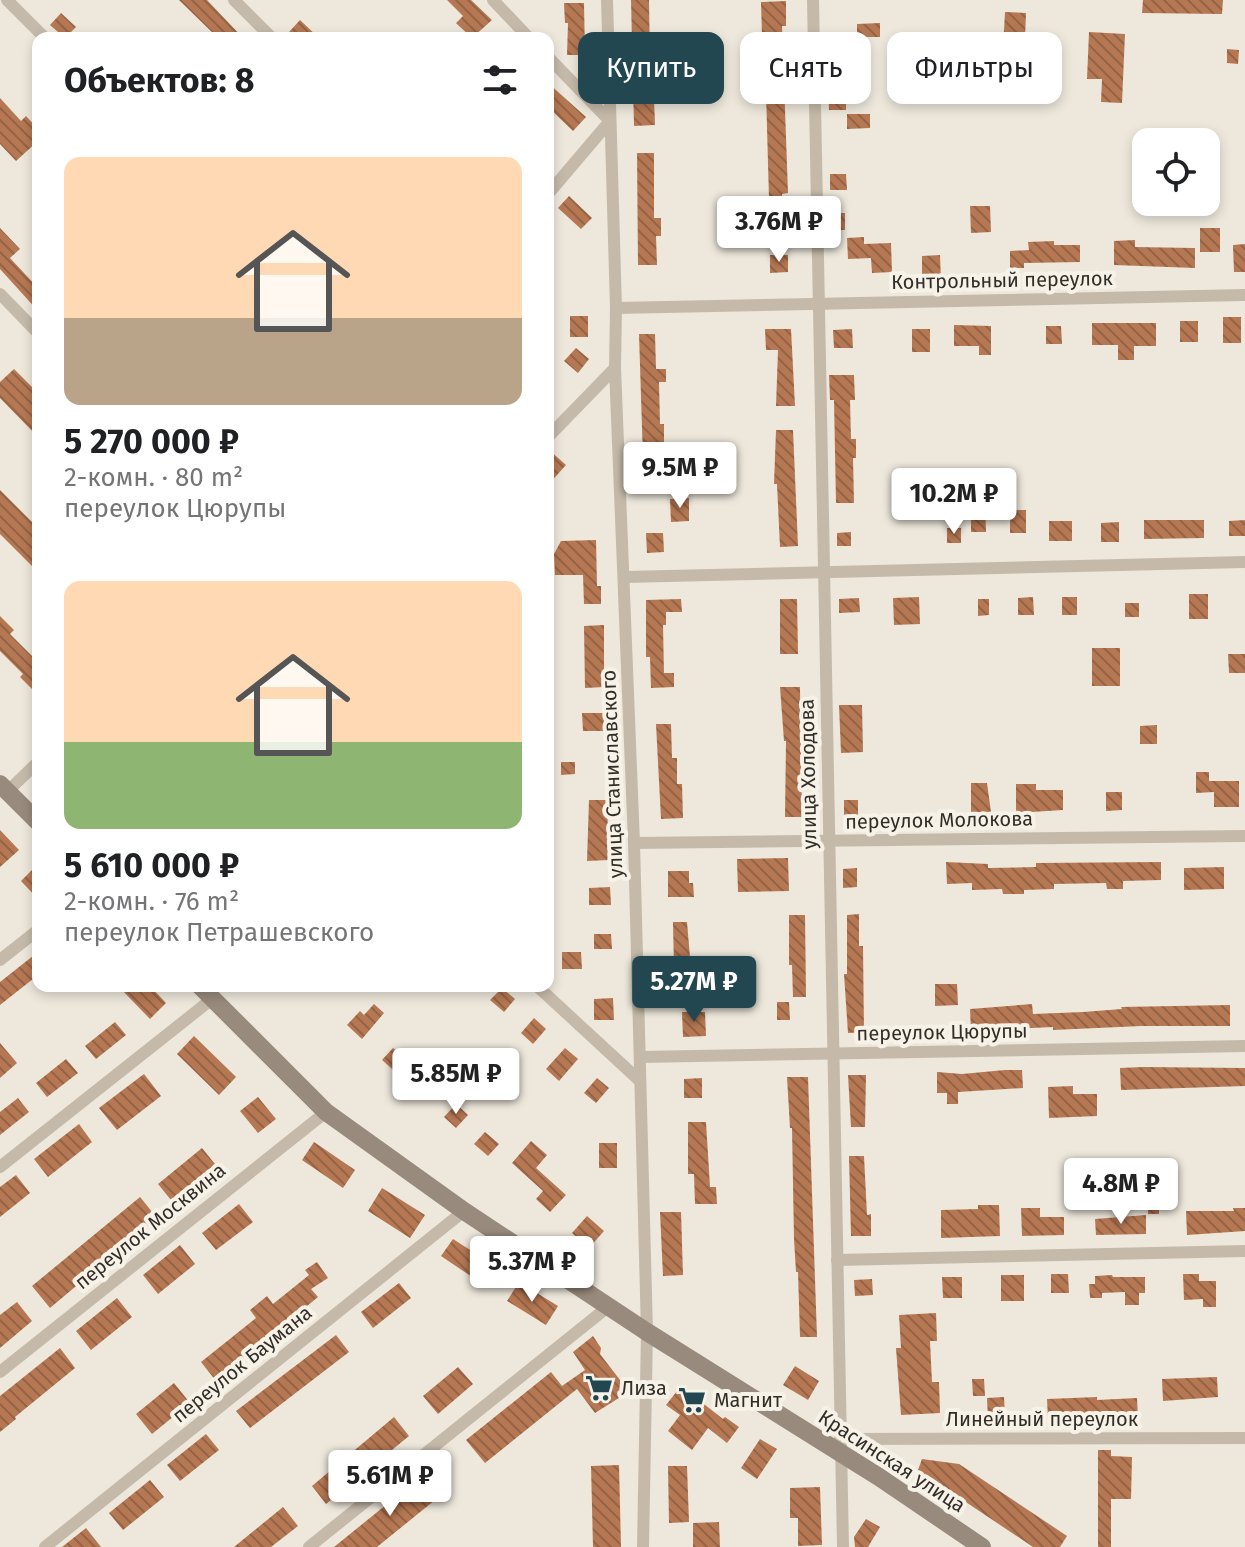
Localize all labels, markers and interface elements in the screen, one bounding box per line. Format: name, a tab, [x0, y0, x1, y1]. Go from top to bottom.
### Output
chip: Купить	[578, 32, 724, 104]
chip: Снять	[740, 32, 871, 104]
chip: Фильтры	[887, 32, 1062, 104]
icon: filters	[478, 58, 522, 102]
text: Объектов: 8	[64, 60, 254, 101]
map controls	[1132, 128, 1220, 216]
button: locate	[1132, 128, 1220, 216]
pin: 3.76M ₽	[705, 196, 853, 264]
text: 3.76M ₽	[735, 206, 823, 237]
icon: home	[221, 209, 365, 353]
street label: Контрольный переулок	[891, 266, 1114, 294]
text: 5 270 000 ₽	[64, 421, 239, 462]
pin: 9.5M ₽	[615, 442, 745, 510]
text: 9.5M ₽	[641, 452, 719, 483]
text: 2-комн. · 80 m²	[64, 462, 243, 493]
pin: 10.2M ₽	[880, 468, 1028, 536]
text: 10.2M ₽	[909, 478, 999, 509]
text: переулок Цюрупы	[64, 493, 286, 524]
icon: home	[221, 633, 365, 777]
street label: улица Станиславского	[596, 669, 628, 879]
street label: улица Холодова	[795, 698, 821, 850]
street label: переулок Молокова	[845, 806, 1033, 834]
text: 5 610 000 ₽	[64, 845, 239, 886]
text: 2-комн. · 76 m²	[64, 886, 239, 917]
text: переулок Петрашевского	[64, 917, 374, 948]
pin: 5.27M ₽	[620, 956, 768, 1024]
text: 5.27M ₽	[650, 966, 738, 997]
street label: переулок Цюрупы	[856, 1019, 1028, 1045]
pin: 5.85M ₽	[382, 1048, 530, 1116]
text: 5.85M ₽	[410, 1058, 502, 1089]
street label: переулок Москвина	[70, 1158, 230, 1294]
pin: 4.8M ₽	[1056, 1158, 1186, 1226]
text: 4.8M ₽	[1082, 1168, 1160, 1199]
pin: 5.37M ₽	[458, 1236, 606, 1304]
text: 5.37M ₽	[488, 1246, 576, 1277]
street label: переулок Баумана	[167, 1300, 317, 1428]
supermarket icon: Лиза	[584, 1373, 614, 1403]
place label: Лиза	[621, 1376, 667, 1400]
supermarket icon: Магнит	[677, 1385, 707, 1415]
place label: Магнит	[714, 1388, 783, 1412]
street label: Красинская улица	[814, 1405, 970, 1517]
street label: Линейный переулок	[946, 1407, 1139, 1431]
pin: 5.61M ₽	[316, 1450, 464, 1518]
text: 5.61M ₽	[346, 1460, 434, 1491]

